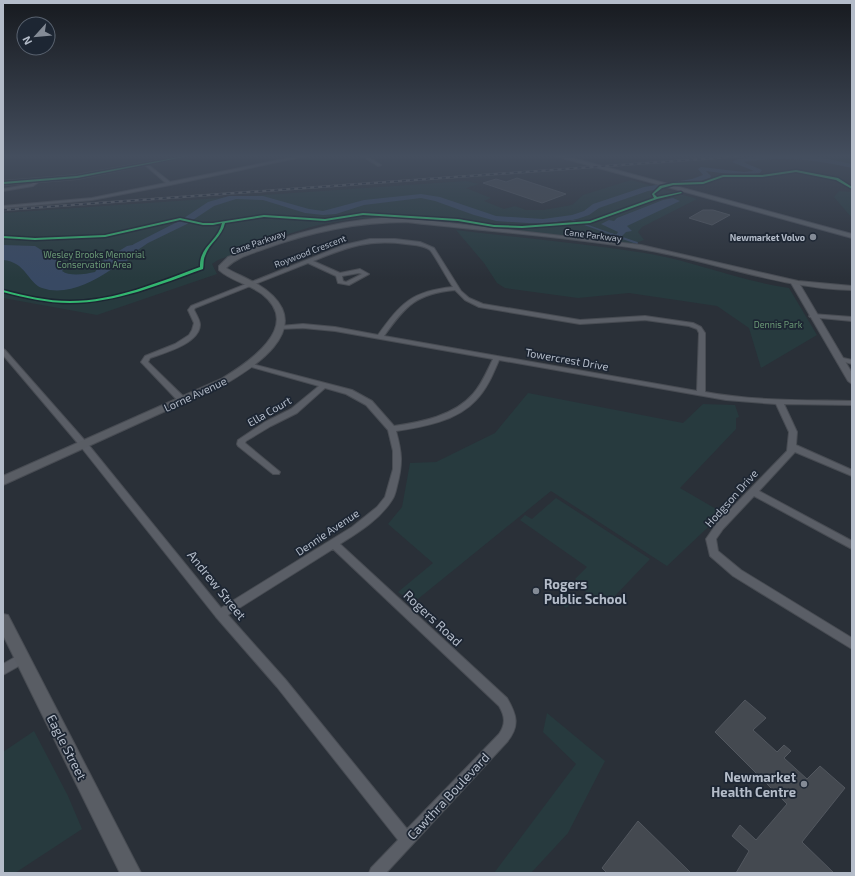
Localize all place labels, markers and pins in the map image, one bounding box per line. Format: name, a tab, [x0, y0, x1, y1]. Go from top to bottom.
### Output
place label: Newmarket Volvo	[730, 232, 805, 243]
marker: Newmarket Volvo	[808, 232, 818, 242]
place label: Rogers Public School	[544, 576, 627, 607]
marker: Rogers Public School	[531, 586, 541, 596]
place label: Newmarket Health Centre	[711, 769, 797, 800]
marker: Newmarket Health Centre	[799, 779, 809, 789]

